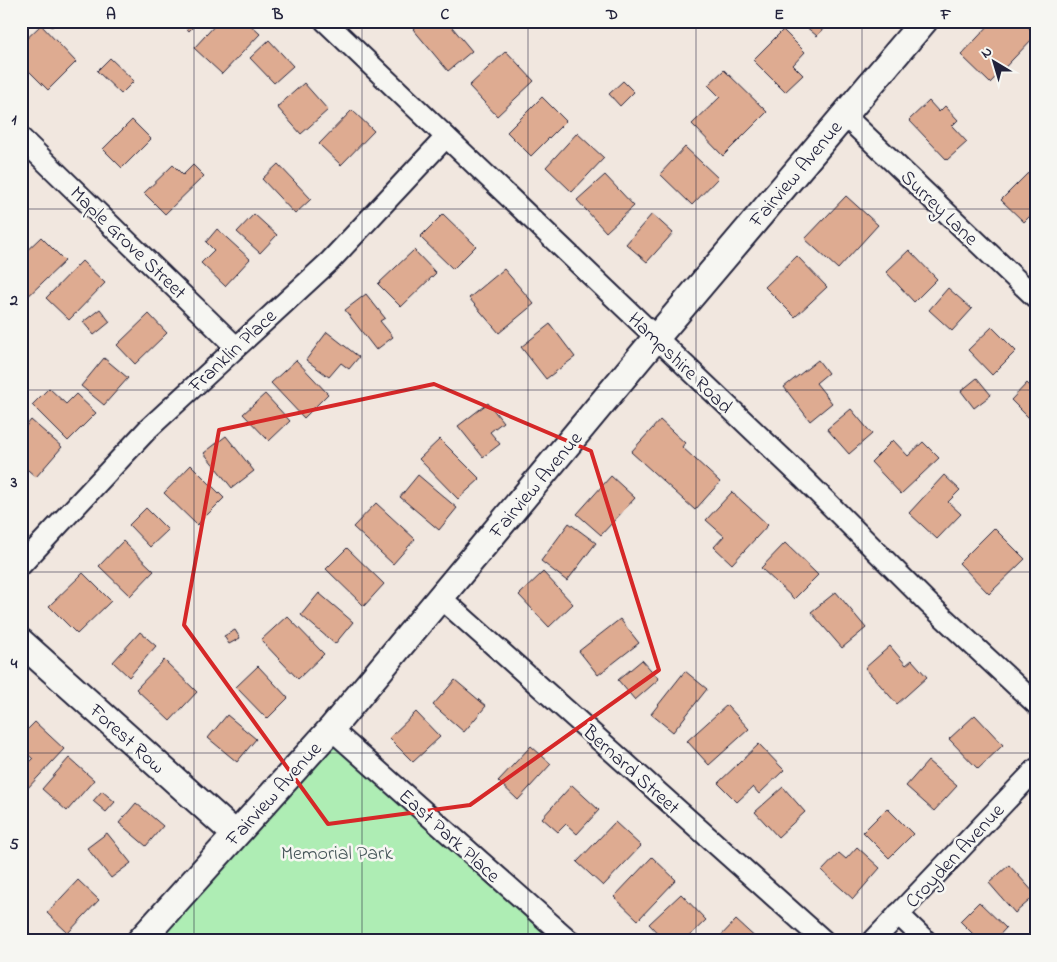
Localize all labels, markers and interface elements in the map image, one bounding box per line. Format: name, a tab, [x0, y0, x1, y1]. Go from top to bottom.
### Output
text: A	[106, 3, 116, 27]
text: B	[272, 3, 284, 27]
text: C	[441, 3, 450, 27]
text: D	[605, 3, 618, 27]
text: E	[774, 3, 784, 27]
text: F	[940, 3, 952, 27]
north arrow	[970, 38, 1020, 88]
text: N	[977, 42, 997, 64]
text: 1	[11, 108, 17, 132]
street label: Fairview Avenue	[743, 115, 850, 235]
street label: Surrey Lane	[893, 164, 984, 254]
street label: Maple Grove Street	[62, 180, 192, 307]
text: 2	[9, 289, 18, 313]
street label: Franklin Place	[182, 303, 284, 401]
street label: Hampshire Road	[620, 306, 738, 421]
street label: Fairview Avenue	[483, 426, 590, 546]
text: 3	[10, 471, 18, 495]
text: 4	[10, 652, 18, 676]
street label: Forest Row	[81, 697, 171, 782]
street label: Bernard Street	[575, 719, 686, 823]
street label: Fairview Avenue	[219, 736, 330, 854]
street label: East Park Place	[391, 783, 506, 891]
street label: Croyden Avenue	[899, 798, 1012, 916]
text: 5	[9, 833, 19, 857]
park label: Memorial Park	[281, 840, 393, 869]

